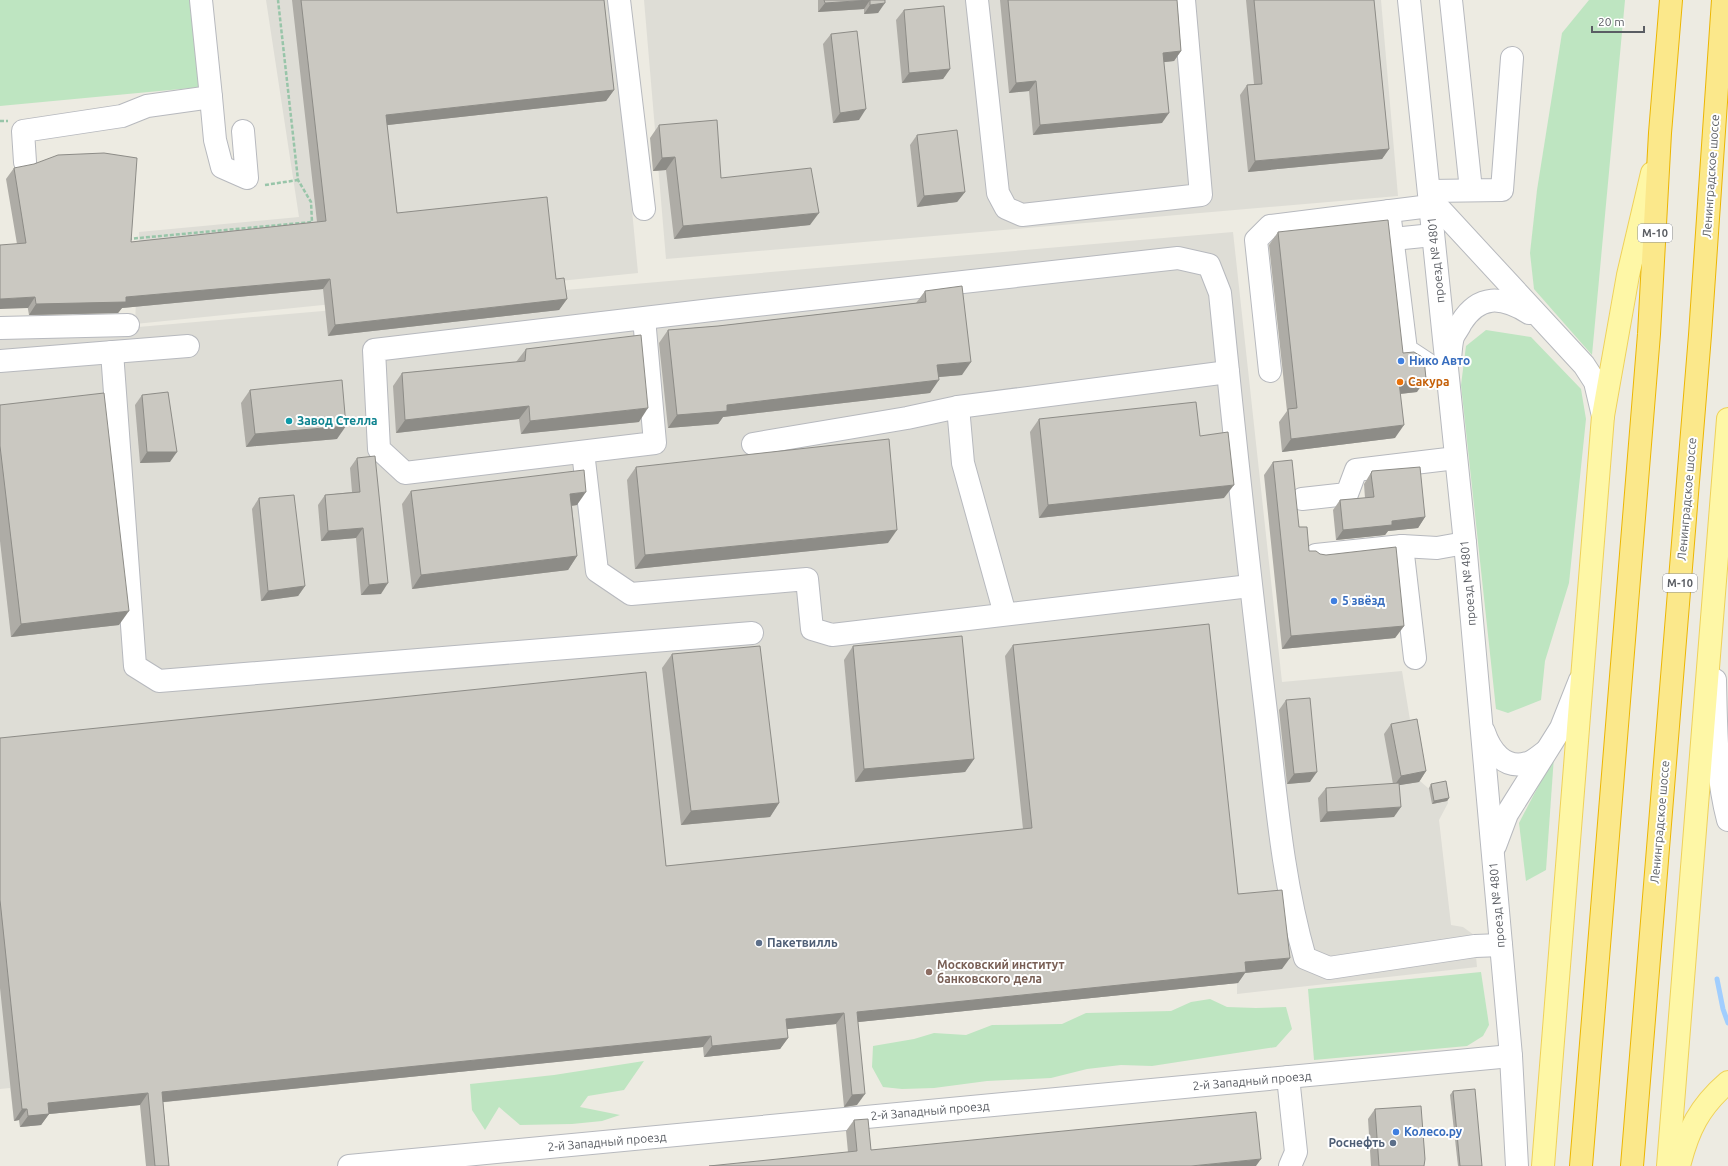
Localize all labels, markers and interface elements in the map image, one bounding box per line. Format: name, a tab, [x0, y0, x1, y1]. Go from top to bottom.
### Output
scale bar	[1592, 8, 1644, 34]
text: 20 m	[1598, 15, 1625, 28]
street label: Ленинградское шоссе	[1700, 114, 1721, 238]
street label: проезд № 4801	[1425, 217, 1446, 304]
road number: М-10	[1638, 224, 1672, 242]
place label: Нико Авто	[1409, 354, 1470, 367]
marker: Нико Авто	[1396, 356, 1406, 366]
place label: Сакура	[1408, 375, 1449, 388]
marker: Сакура	[1395, 377, 1405, 387]
place label: Завод Стелла	[297, 414, 378, 427]
marker: Завод Стелла	[284, 416, 294, 426]
street label: Ленинградское шоссе	[1675, 437, 1698, 561]
street label: проезд № 4801	[1457, 540, 1478, 627]
road number: М-10	[1663, 574, 1697, 592]
place label: 5 звёзд	[1342, 594, 1385, 607]
marker: 5 звёзд	[1329, 596, 1339, 606]
street label: Ленинградское шоссе	[1648, 760, 1671, 884]
street label: проезд № 4801	[1486, 862, 1507, 949]
place label: Пакетвилль	[767, 936, 838, 949]
marker: Пакетвилль	[754, 938, 764, 948]
place label: Московский институт банковского дела	[937, 958, 1064, 985]
marker: Московский институт банковского дела	[924, 967, 934, 977]
street label: 2-й Западный проезд	[1192, 1069, 1312, 1092]
street label: 2-й Западный проезд	[870, 1099, 990, 1122]
place label: Колесо.ру	[1404, 1125, 1463, 1138]
marker: Колесо.ру	[1391, 1127, 1401, 1137]
street label: 2-й Западный проезд	[547, 1130, 667, 1153]
place label: Роснефть	[1328, 1136, 1385, 1149]
marker: Роснефть	[1388, 1138, 1398, 1148]

